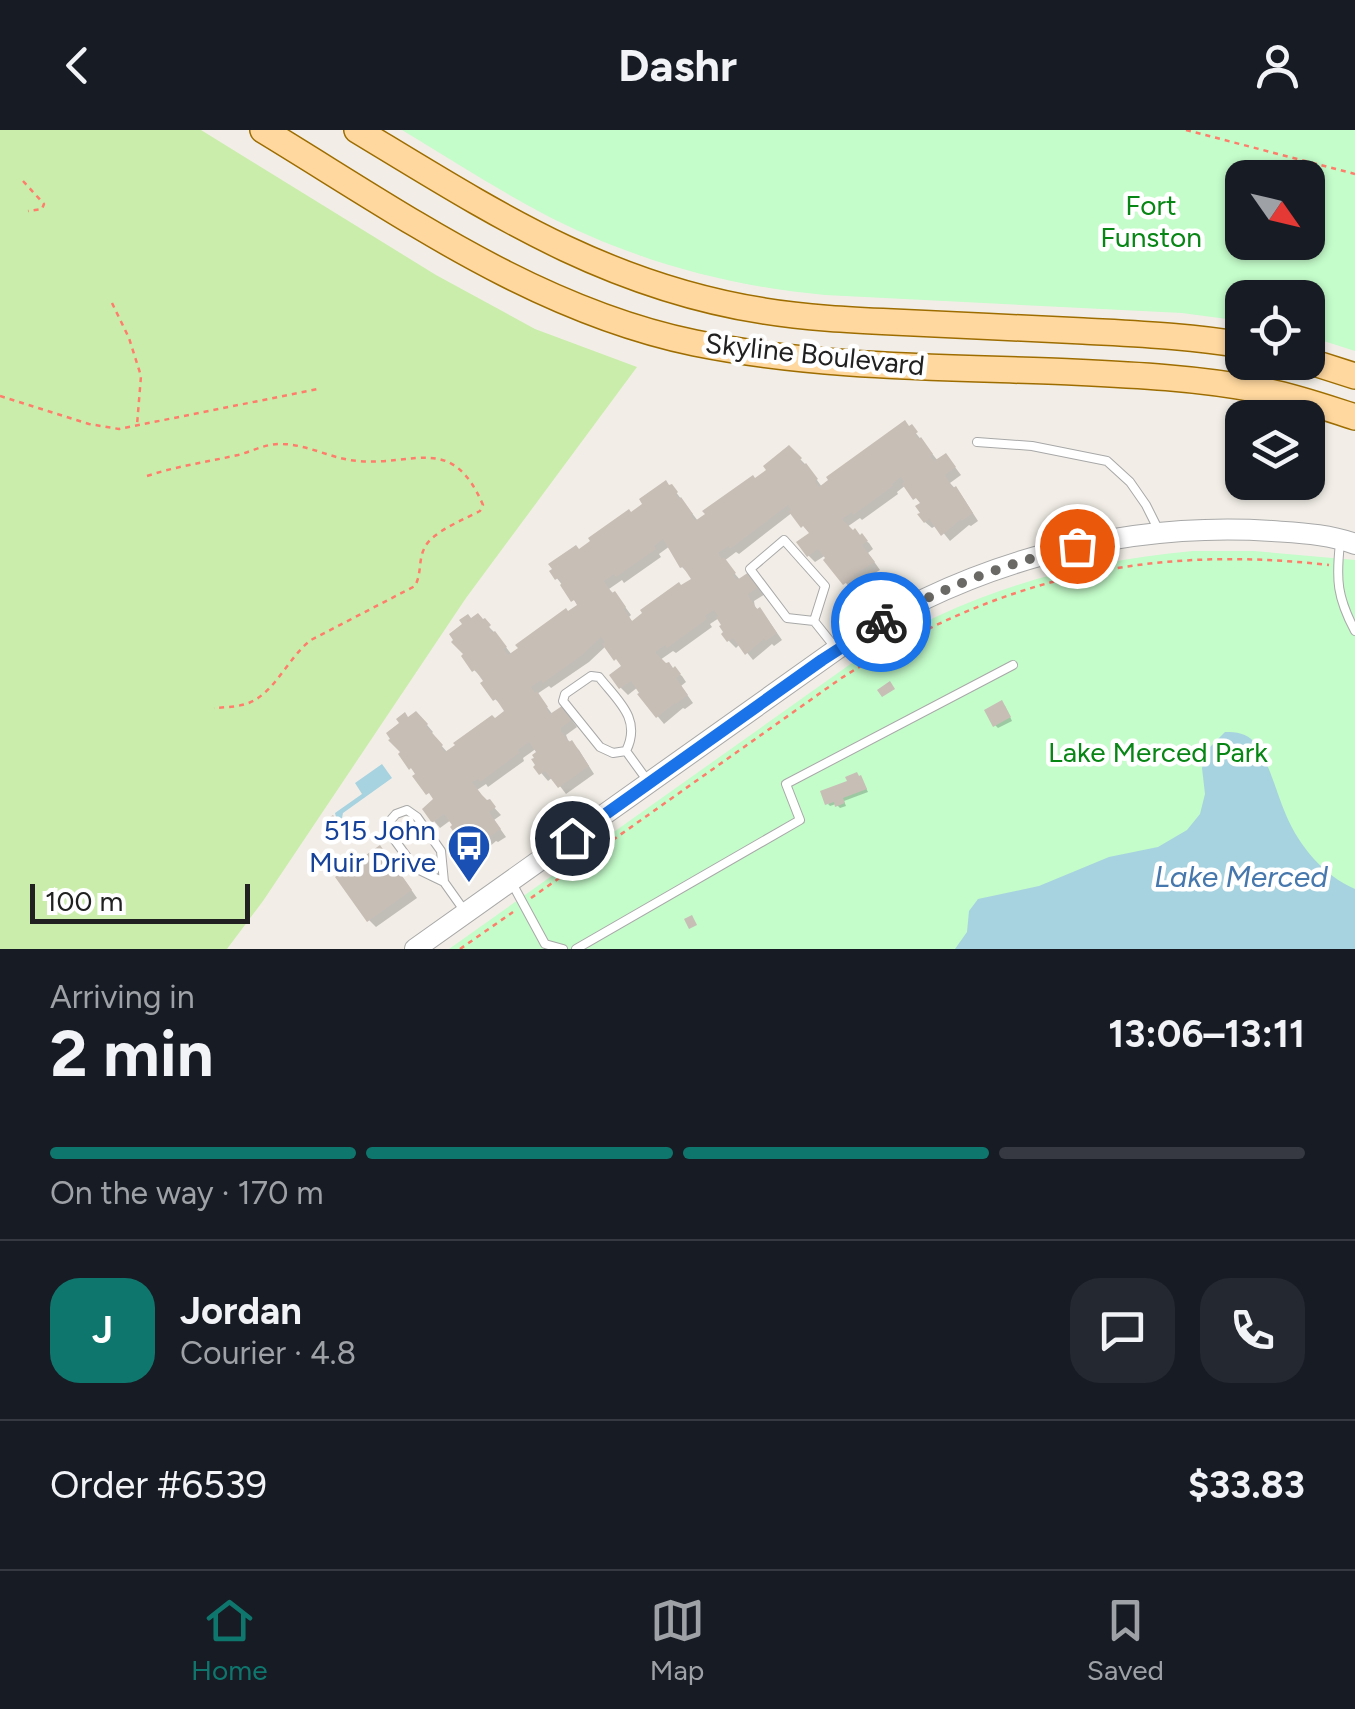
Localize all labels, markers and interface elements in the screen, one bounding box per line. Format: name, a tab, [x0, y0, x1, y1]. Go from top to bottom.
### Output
icon: back	[50, 38, 105, 93]
text: Dashr	[618, 38, 737, 92]
icon: person	[1250, 38, 1305, 93]
north arrow	[1225, 160, 1325, 260]
map controls	[1225, 160, 1325, 500]
park label: Fort Funston	[1100, 188, 1202, 254]
button: locate	[1225, 280, 1325, 380]
street label: Skyline Boulevard	[704, 326, 926, 382]
button: layers	[1225, 400, 1325, 500]
pin	[1035, 504, 1120, 589]
icon: bag	[1050, 519, 1105, 574]
courier	[831, 572, 931, 672]
icon: bike	[854, 595, 909, 650]
park label: Lake Merced Park	[1048, 735, 1268, 769]
pin	[530, 796, 615, 881]
icon: home	[545, 811, 600, 866]
place label: 515 John Muir Drive	[309, 813, 436, 879]
bus stop icon: 515 John Muir Drive	[446, 823, 492, 884]
water label: Lake Merced	[1154, 858, 1328, 895]
scale bar	[30, 879, 250, 924]
text: 100 m	[45, 884, 123, 918]
text: Arriving in	[50, 978, 195, 1016]
text: 13:06–13:11	[1108, 1011, 1305, 1057]
text: 2 min	[50, 1014, 214, 1092]
text: On the way · 170 m	[50, 1174, 324, 1212]
button: chat	[1070, 1278, 1175, 1383]
button: phone	[1200, 1278, 1305, 1383]
text: Jordan	[180, 1288, 302, 1334]
text: J	[92, 1307, 113, 1353]
text: Courier · 4.8	[180, 1334, 356, 1372]
text: Order #6539	[50, 1462, 267, 1508]
text: $33.83	[1188, 1462, 1305, 1508]
tab: Home	[191, 1593, 267, 1687]
tab: Map	[650, 1593, 705, 1687]
tab: Saved	[1087, 1593, 1164, 1687]

